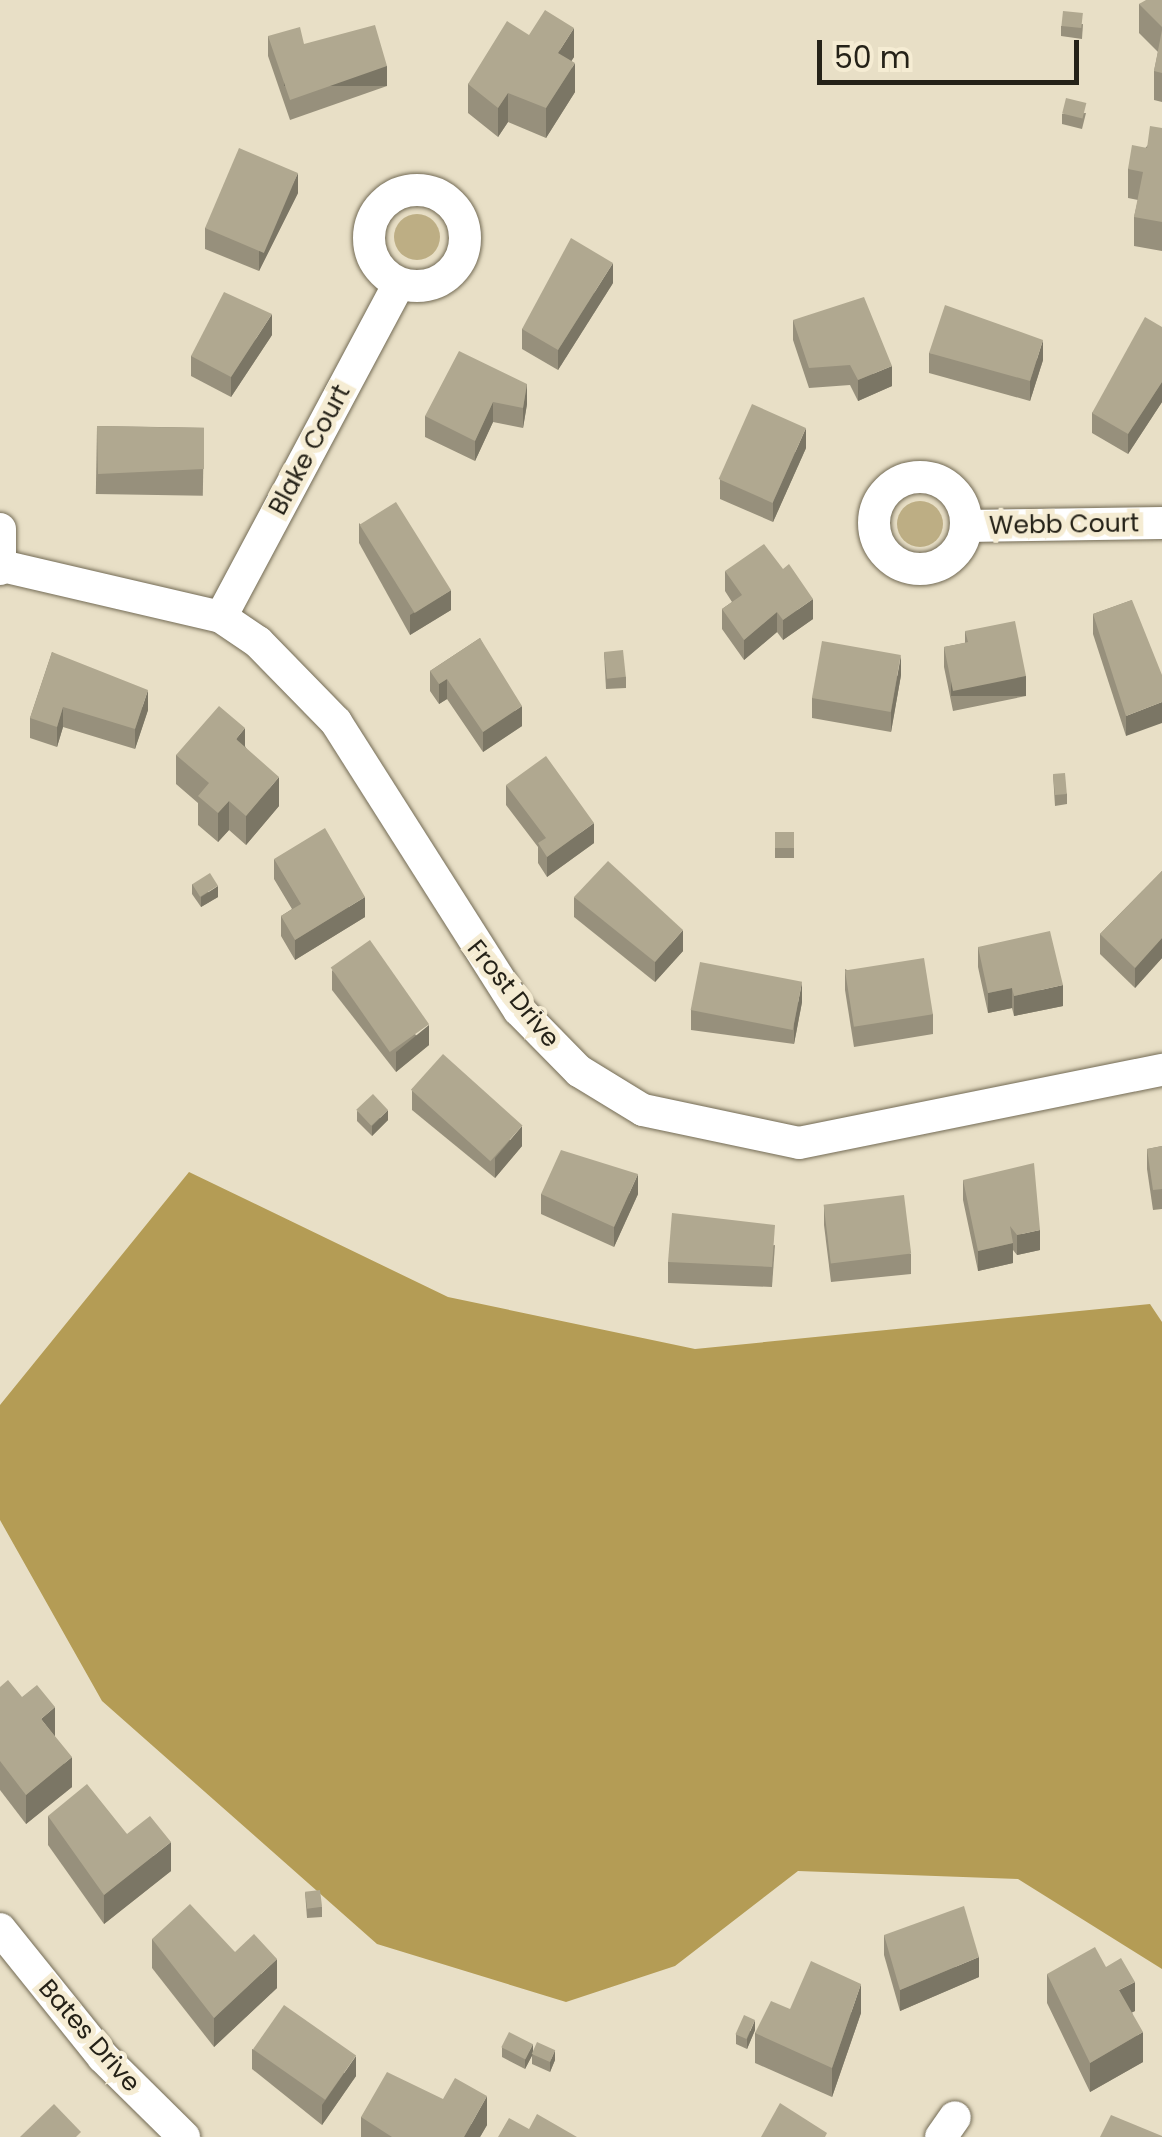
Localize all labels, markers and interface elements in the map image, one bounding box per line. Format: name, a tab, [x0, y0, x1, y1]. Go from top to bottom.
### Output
scale bar	[822, 20, 1084, 82]
text: 50 m	[834, 36, 911, 79]
street label: Blake Court	[263, 380, 357, 520]
street label: Webb Court	[989, 509, 1139, 541]
street label: Frost Drive	[461, 934, 565, 1054]
street label: Bates Drive	[32, 1974, 146, 2098]

